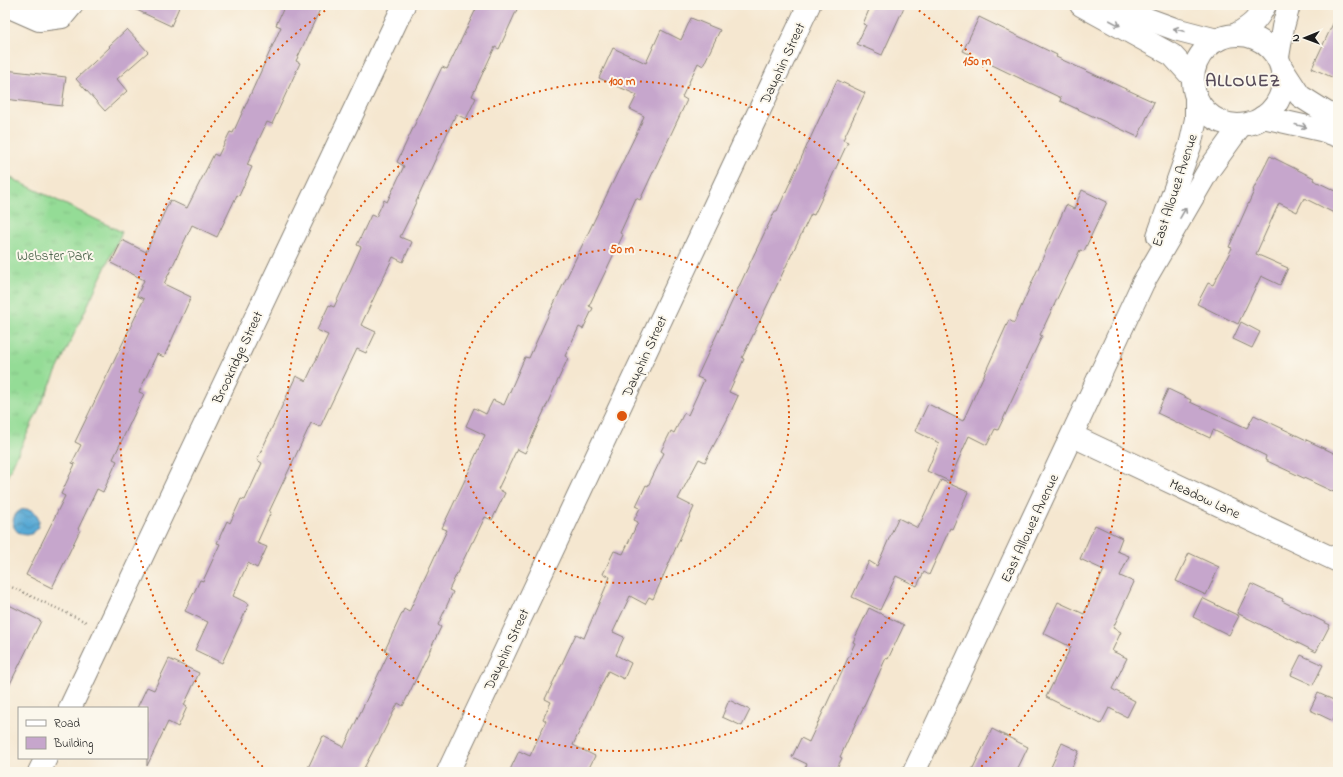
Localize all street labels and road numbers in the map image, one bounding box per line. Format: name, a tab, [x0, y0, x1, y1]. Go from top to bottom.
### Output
street label: Dauphin Street	[755, 19, 812, 109]
street label: East Allouez Avenue	[1147, 131, 1204, 250]
street label: Brookridge Street	[207, 308, 270, 409]
street label: Dauphin Street	[617, 312, 674, 402]
street label: East Allouez Avenue	[996, 470, 1065, 586]
street label: Meadow Lane	[1165, 474, 1244, 525]
street label: Dauphin Street	[479, 605, 536, 695]

